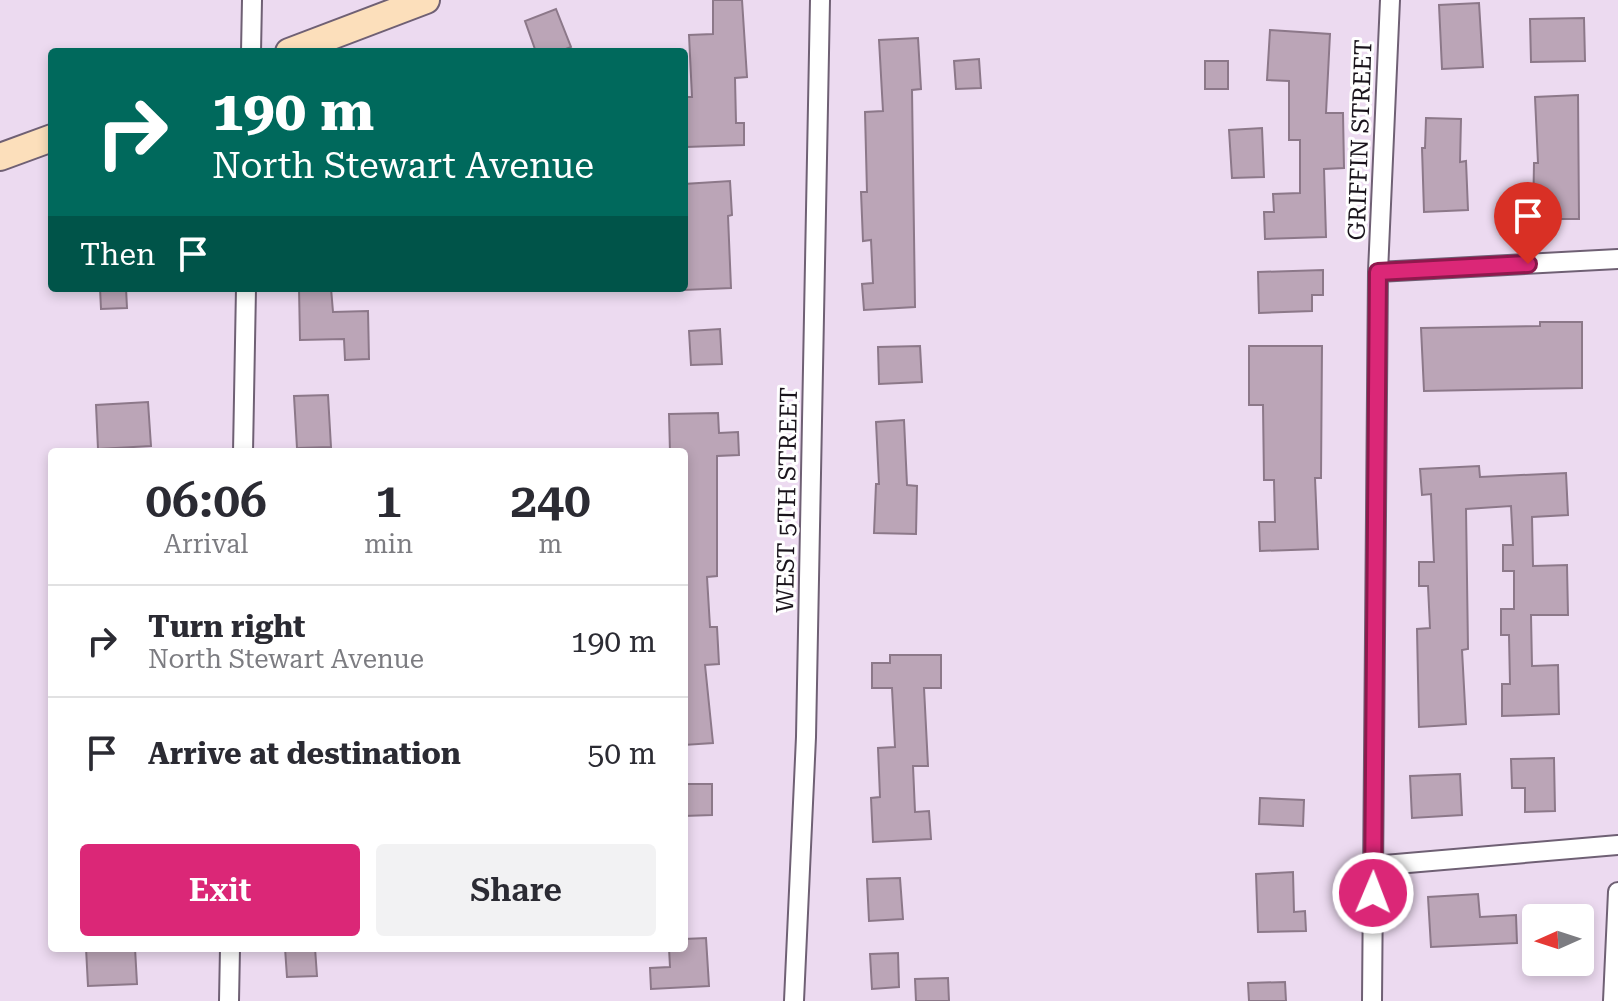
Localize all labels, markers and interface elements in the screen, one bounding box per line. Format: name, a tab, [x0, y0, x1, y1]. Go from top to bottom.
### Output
street label: GRIFFIN STREET	[1342, 39, 1378, 241]
text: 190 m	[212, 78, 374, 144]
icon: right	[80, 80, 184, 184]
text: North Stewart Avenue	[212, 145, 594, 187]
pin	[1494, 182, 1562, 264]
icon: arrive	[1506, 194, 1550, 238]
icon: arrive	[171, 232, 215, 276]
text: Then	[80, 237, 155, 272]
street label: WEST 5TH STREET	[771, 387, 803, 613]
text: 06:06	[145, 473, 267, 529]
text: 1	[375, 473, 402, 529]
text: 240	[510, 473, 591, 529]
text: Arrival	[164, 529, 248, 559]
text: min	[364, 529, 413, 559]
text: m	[539, 529, 562, 559]
text: Turn right	[148, 609, 305, 644]
icon: right	[80, 619, 124, 663]
text: 190 m	[571, 624, 656, 659]
text: North Stewart Avenue	[148, 644, 424, 674]
icon: arrive	[80, 731, 124, 775]
text: Arrive at destination	[148, 736, 461, 771]
text: 50 m	[587, 736, 656, 771]
button: Exit	[80, 844, 360, 936]
button: Share	[376, 844, 656, 936]
position arrow	[1331, 851, 1415, 935]
north arrow	[1522, 904, 1594, 976]
map controls	[1522, 904, 1594, 976]

